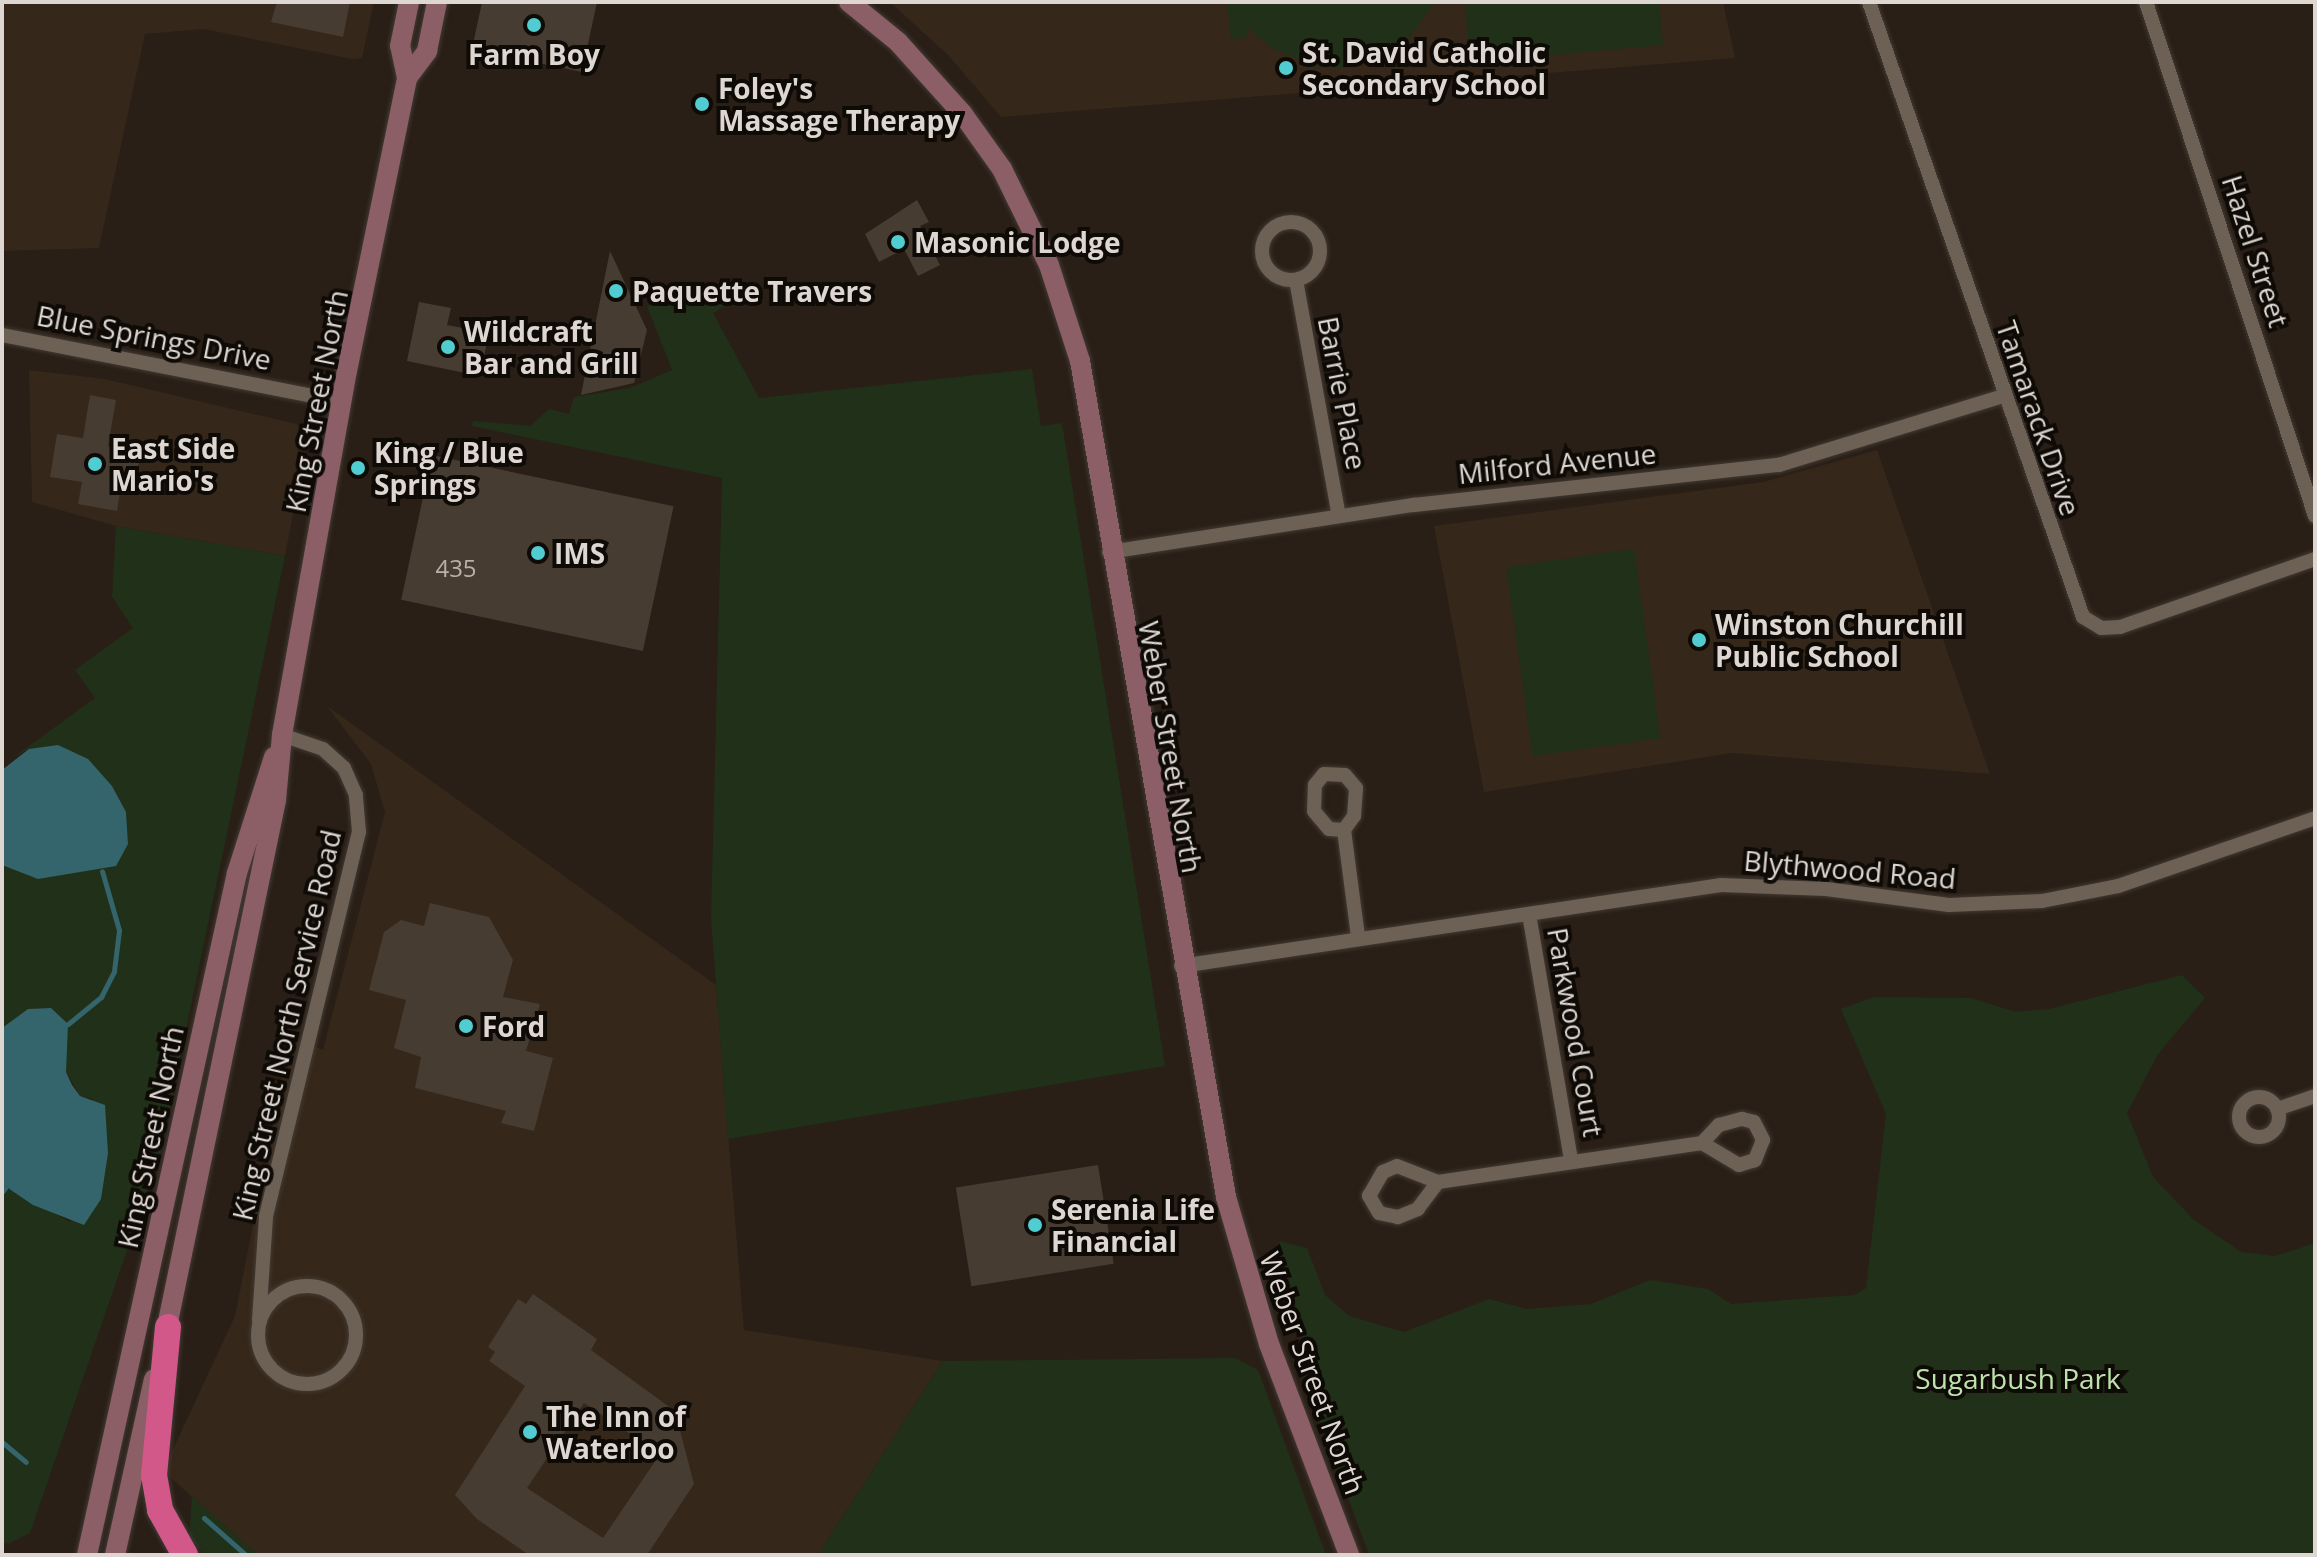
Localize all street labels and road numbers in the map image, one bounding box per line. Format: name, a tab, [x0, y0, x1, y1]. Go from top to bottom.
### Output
street label: Hazel Street	[2216, 171, 2296, 331]
street label: King Street North	[278, 287, 354, 515]
street label: Blue Springs Drive	[34, 298, 274, 376]
street label: Barrie Place	[1312, 314, 1374, 472]
street label: Tamarack Drive	[1990, 316, 2088, 520]
street label: Milford Avenue	[1456, 436, 1658, 490]
street label: Weber Street North	[1132, 618, 1210, 876]
street label: King Street North Service Road	[225, 826, 347, 1224]
street label: Blythwood Road	[1742, 843, 1958, 895]
street label: Parkwood Court	[1541, 925, 1611, 1139]
street label: King Street North	[110, 1023, 190, 1251]
street label: Weber Street North	[1254, 1247, 1372, 1499]

